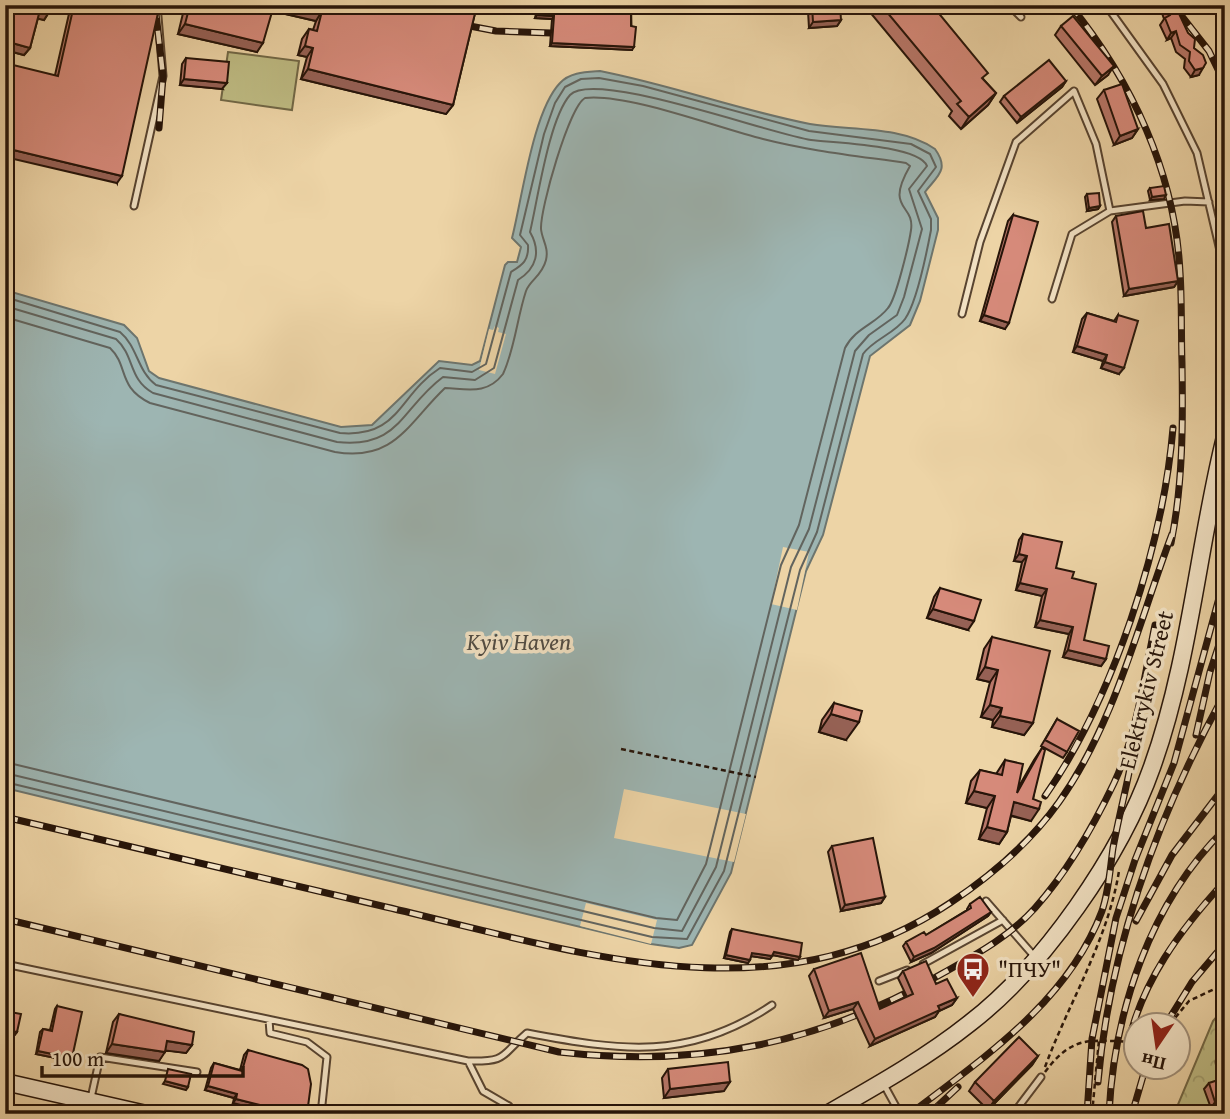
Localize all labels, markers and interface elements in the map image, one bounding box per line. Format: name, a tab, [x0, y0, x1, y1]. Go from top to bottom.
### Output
street label: Elektrykiv Street	[1110, 607, 1181, 773]
water label: Kyiv Haven	[466, 624, 571, 659]
bus stop icon: "ПЧУ"	[954, 950, 992, 999]
place label: "ПЧУ"	[998, 952, 1061, 985]
north arrow	[1122, 1010, 1192, 1080]
scale bar	[42, 1035, 243, 1079]
text: 100 m	[52, 1043, 104, 1074]
text: Пн	[1138, 1046, 1168, 1079]

